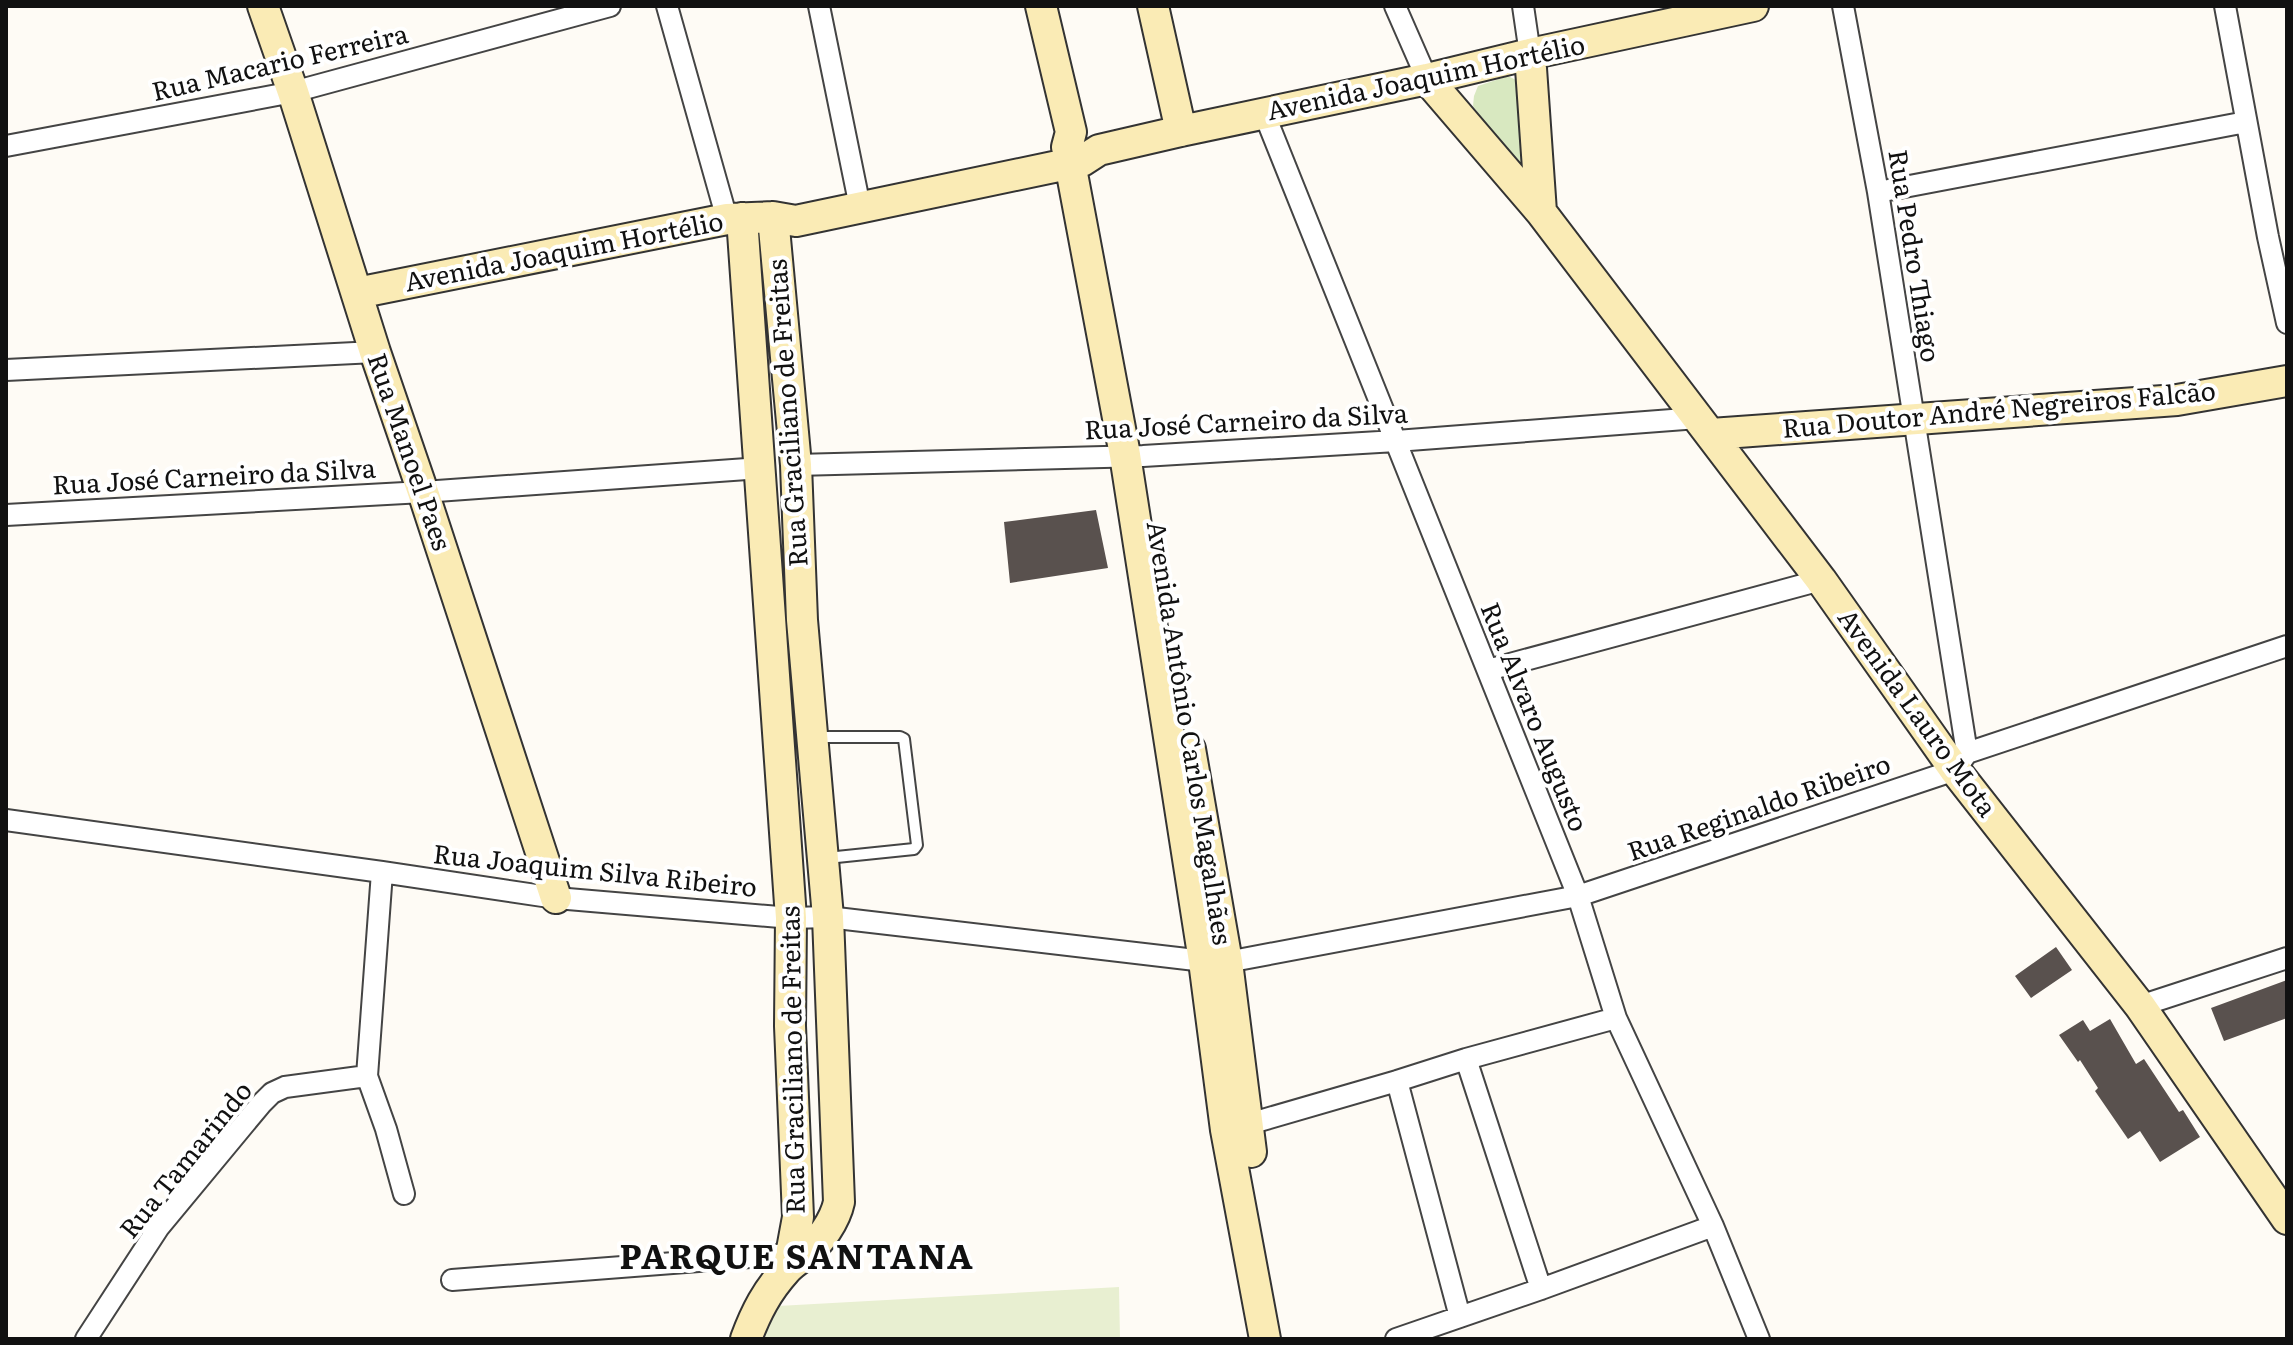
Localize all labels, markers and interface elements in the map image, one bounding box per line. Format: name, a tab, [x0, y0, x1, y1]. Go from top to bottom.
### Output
street label: Rua Macario Ferreira	[147, 12, 411, 109]
street label: Avenida Joaquim Hortélio	[1263, 23, 1588, 128]
street label: Rua Pedro Thiago	[1880, 146, 1953, 365]
street label: Avenida Joaquim Hortélio	[401, 199, 726, 300]
street label: Rua Graciliano de Freitas	[755, 258, 816, 568]
street label: Rua Manoel Paes	[359, 347, 463, 555]
street label: Rua Doutor André Negreiros Falcão	[1780, 369, 2217, 446]
street label: Rua José Carneiro da Silva	[1083, 392, 1409, 447]
street label: Rua José Carneiro da Silva	[51, 447, 377, 502]
street label: Avenida Antônio Carlos Magalhães	[1139, 518, 1244, 947]
street label: Rua Alvaro Augusto	[1472, 596, 1600, 837]
street label: Avenida Lauro Mota	[1830, 599, 2008, 824]
street label: Rua Reginaldo Ribeiro	[1621, 742, 1895, 869]
street label: Rua Joaquim Silva Ribeiro	[431, 832, 759, 905]
street label: Rua Graciliano de Freitas	[768, 906, 813, 1215]
street label: Rua Tamarindo	[108, 1071, 260, 1245]
district label: PARQUE SANTANA	[619, 1229, 975, 1279]

